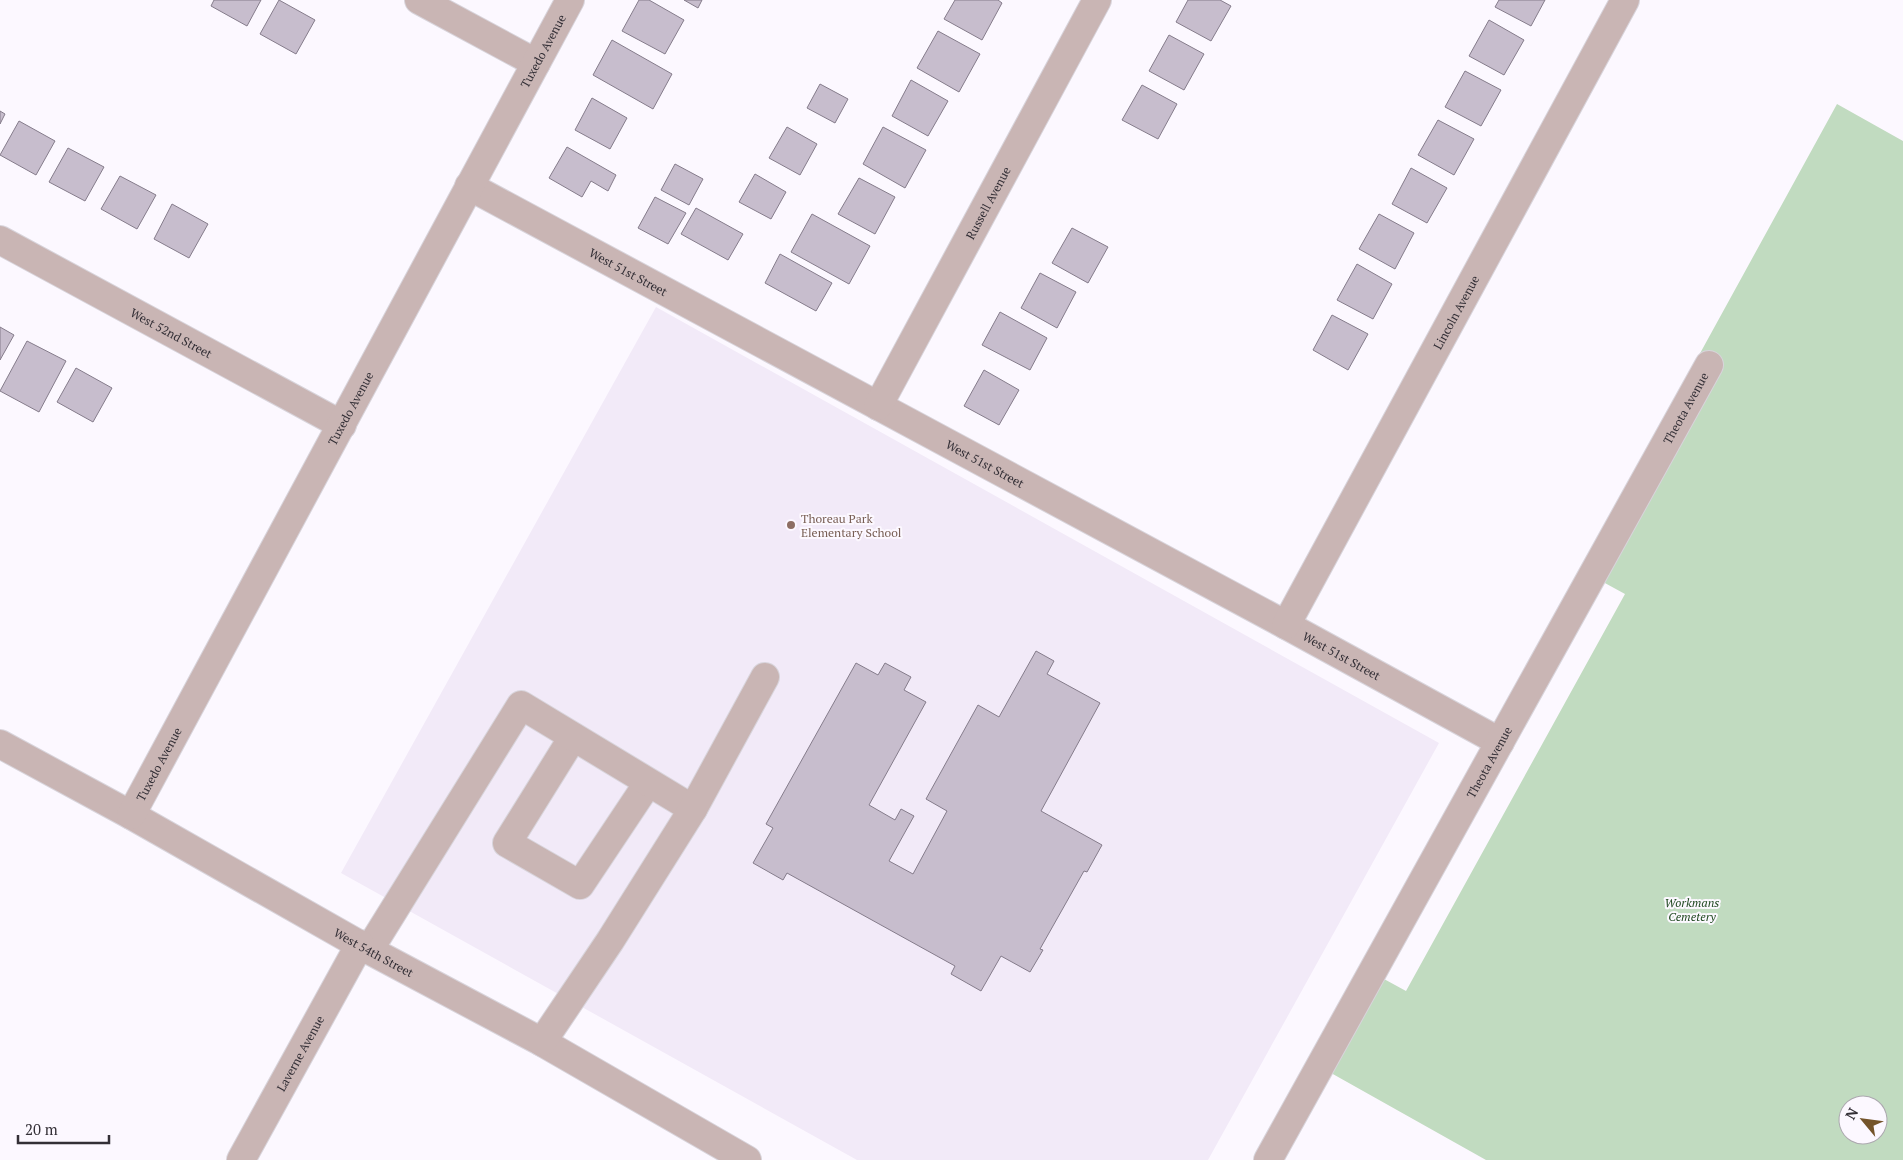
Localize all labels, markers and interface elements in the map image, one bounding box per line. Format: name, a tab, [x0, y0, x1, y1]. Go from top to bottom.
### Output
street label: Tuxedo Avenue	[517, 11, 569, 90]
street label: Russell Avenue	[962, 164, 1013, 242]
street label: West 51st Street	[587, 245, 671, 299]
street label: Lincoln Avenue	[1430, 272, 1482, 352]
street label: West 52nd Street	[128, 305, 215, 361]
street label: Tuxedo Avenue	[324, 369, 376, 448]
street label: Theota Avenue	[1659, 370, 1711, 446]
street label: West 51st Street	[944, 436, 1027, 491]
place label: Thoreau Park Elementary School	[801, 511, 902, 540]
marker: Thoreau Park Elementary School	[785, 519, 797, 531]
street label: West 51st Street	[1300, 628, 1384, 683]
street label: Theota Avenue	[1463, 724, 1515, 801]
street label: Tuxedo Avenue	[133, 725, 184, 803]
park label: Workmans Cemetery	[1665, 895, 1719, 924]
street label: West 54th Street	[332, 924, 417, 980]
street label: Laverne Avenue	[273, 1013, 327, 1094]
north arrow	[1838, 1095, 1888, 1145]
text: N	[1840, 1104, 1862, 1123]
scale bar	[18, 1112, 109, 1144]
text: 20 m	[25, 1119, 58, 1139]

